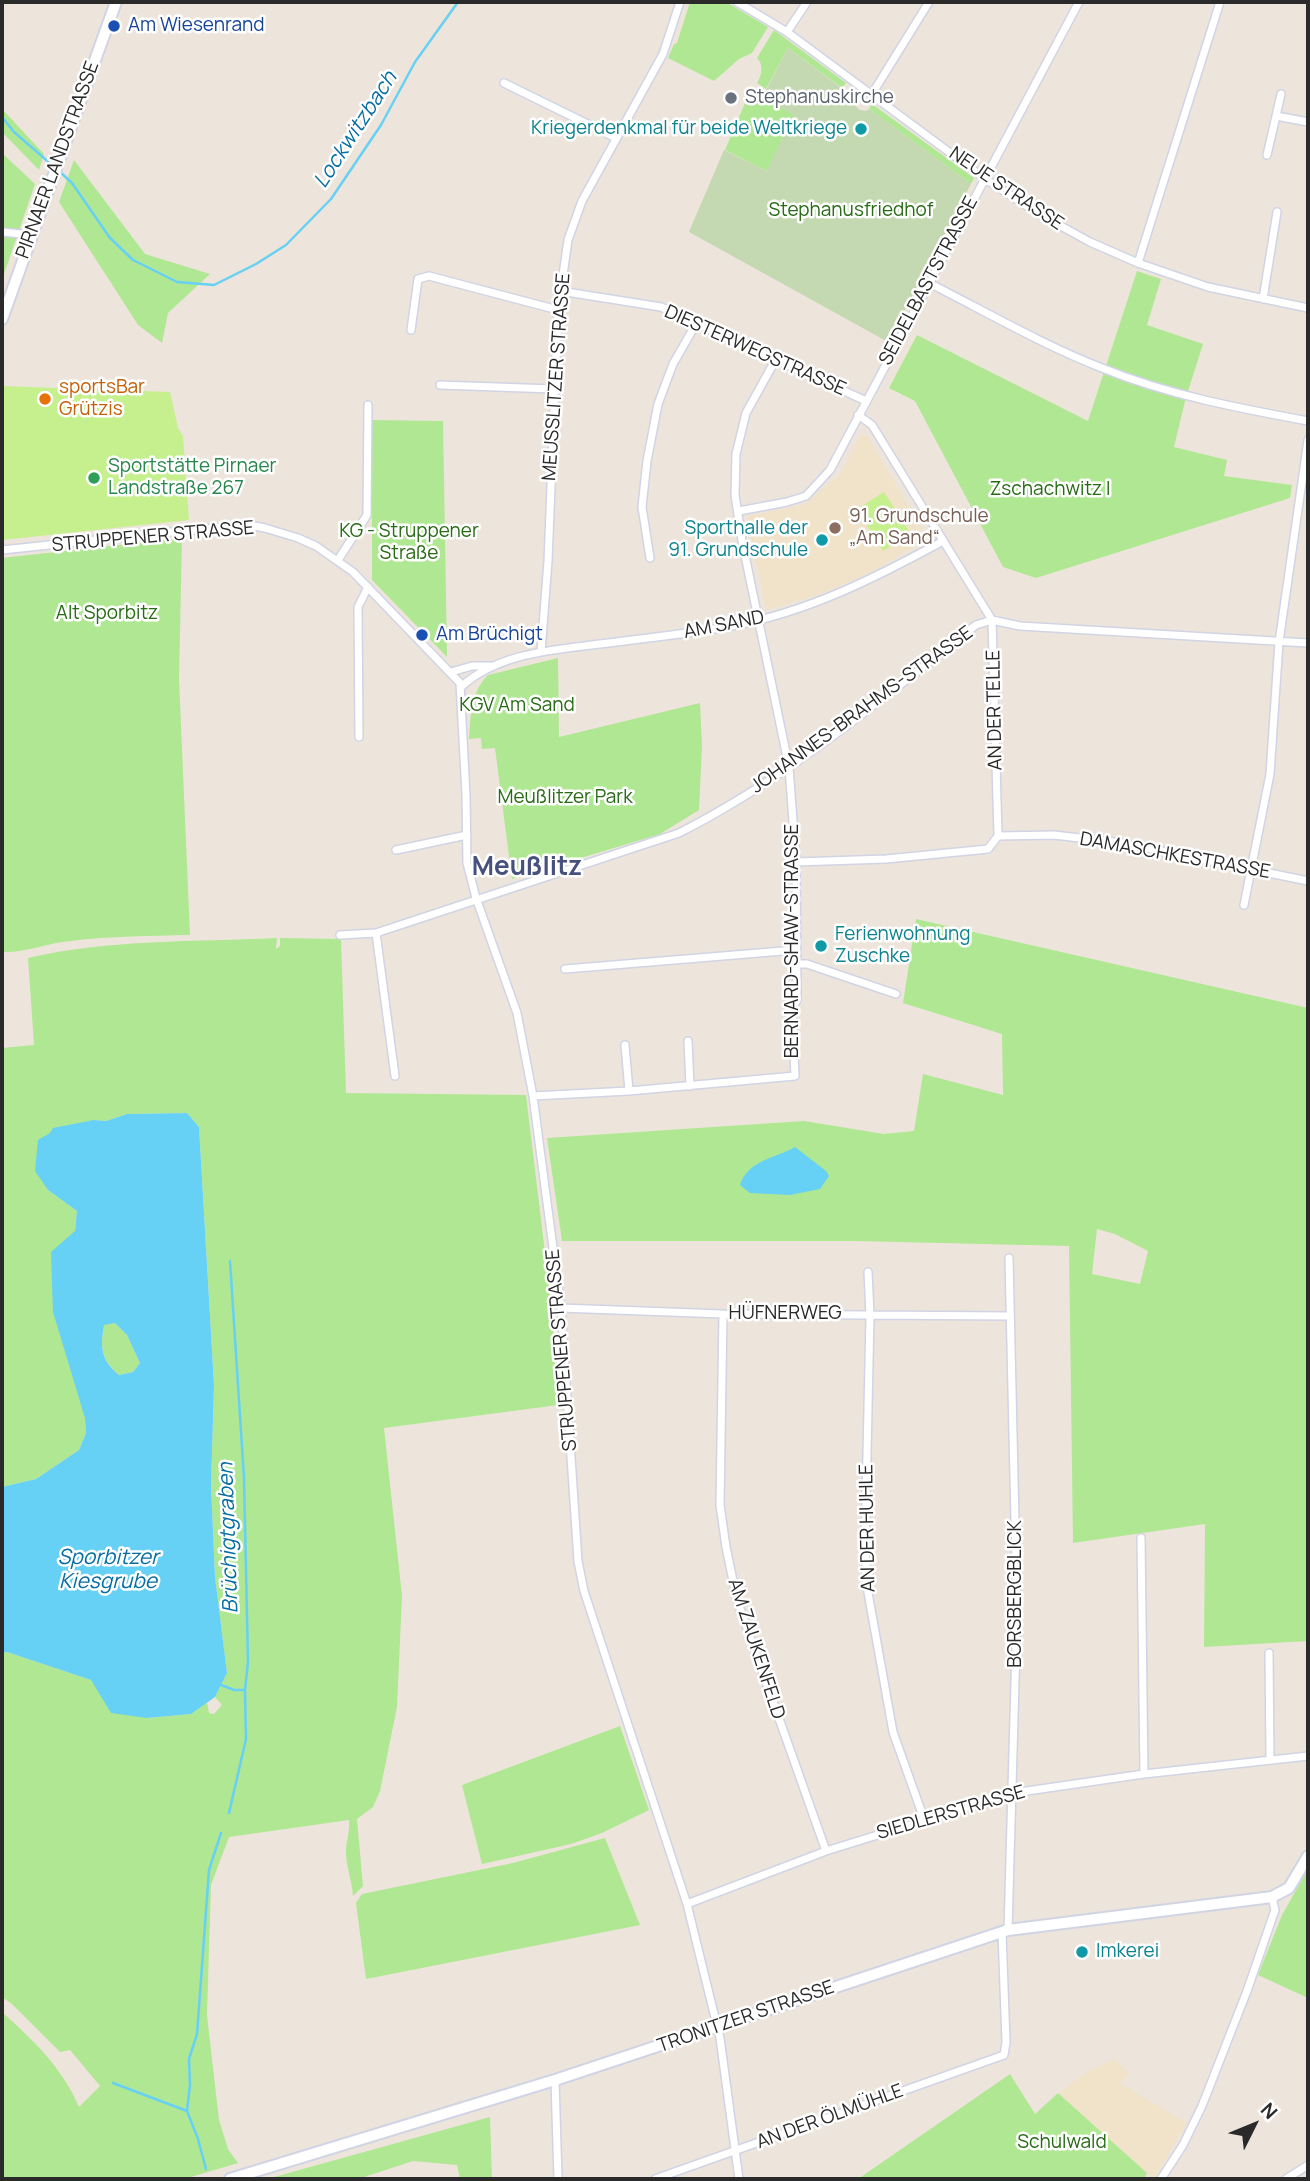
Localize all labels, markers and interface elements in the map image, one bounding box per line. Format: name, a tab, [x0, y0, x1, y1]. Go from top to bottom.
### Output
place label: Am Wiesenrand	[128, 15, 264, 37]
marker: Am Wiesenrand	[106, 18, 122, 34]
street label: PIRNAER LANDSTRASSE	[12, 58, 104, 262]
water label: Lockwitzbach	[309, 67, 403, 193]
place label: Stephanuskirche	[745, 87, 894, 109]
marker: Stephanuskirche	[723, 90, 739, 106]
place label: Kriegerdenkmal für beide Weltkriege	[531, 118, 847, 140]
marker: Kriegerdenkmal für beide Weltkriege	[853, 121, 869, 137]
street label: NEUE STRASSE	[944, 142, 1068, 236]
street label: SEIDELBASTSTRASSE	[875, 193, 983, 369]
park label: Stephanusfriedhof	[768, 200, 934, 222]
street label: MEUSSLITZER STRASSE	[538, 272, 576, 482]
street label: DIESTERWEGSTRASSE	[661, 301, 849, 401]
place label: sportsBar Grützis	[59, 377, 145, 421]
marker: sportsBar Grützis	[37, 391, 53, 407]
place label: Sportstätte Pirnaer Landstraße 267	[108, 456, 276, 500]
marker: Sportstätte Pirnaer Landstraße 267	[86, 470, 102, 486]
park label: Zschachwitz I	[990, 479, 1110, 501]
place label: 91. Grundschule „Am Sand“	[849, 506, 989, 550]
street label: STRUPPENER STRASSE	[51, 517, 255, 557]
place label: Sporthalle der 91. Grundschule	[668, 518, 808, 562]
marker: 91. Grundschule „Am Sand“	[827, 520, 843, 536]
park label: KG - Struppener Straße	[339, 521, 479, 565]
marker: Sporthalle der 91. Grundschule	[814, 532, 830, 548]
park label: Alt Sporbitz	[56, 603, 158, 625]
street label: AM SAND	[682, 606, 766, 644]
street label: JOHANNES-BRAHMS-STRASSE	[746, 622, 978, 798]
place label: Am Brüchigt	[436, 624, 543, 646]
marker: Am Brüchigt	[414, 627, 430, 643]
street label: AN DER TELLE	[983, 650, 1007, 770]
park label: KGV Am Sand	[459, 695, 575, 717]
park label: Meußlitzer Park	[497, 787, 633, 809]
street label: BERNARD-SHAW-STRASSE	[782, 824, 804, 1058]
street label: DAMASCHKESTRASSE	[1078, 828, 1272, 884]
district label: Meußlitz	[472, 852, 582, 884]
place label: Ferienwohnung Zuschke	[835, 924, 971, 968]
marker: Ferienwohnung Zuschke	[813, 938, 829, 954]
street label: STRUPPENER STRASSE	[542, 1248, 582, 1452]
street label: HÜFNERWEG	[728, 1303, 842, 1325]
water label: Brüchigtgraben	[214, 1462, 244, 1614]
street label: AN DER HUHLE	[855, 1464, 881, 1592]
street label: BORSBERGBLICK	[1005, 1520, 1027, 1668]
water label: Sporbitzer Kiesgrube	[57, 1545, 159, 1595]
street label: AM ZAUKENFELD	[723, 1576, 789, 1722]
street label: SIEDLERSTRASSE	[874, 1781, 1028, 1845]
place label: Imkerei	[1096, 1941, 1159, 1963]
marker: Imkerei	[1074, 1944, 1090, 1960]
street label: TRONITZER STRASSE	[655, 1976, 837, 2058]
street label: AN DER ÖLMÜHLE	[754, 2080, 906, 2154]
north arrow	[1219, 2090, 1289, 2160]
text: N	[1255, 2097, 1284, 2125]
park label: Schulwald	[1017, 2132, 1107, 2154]

